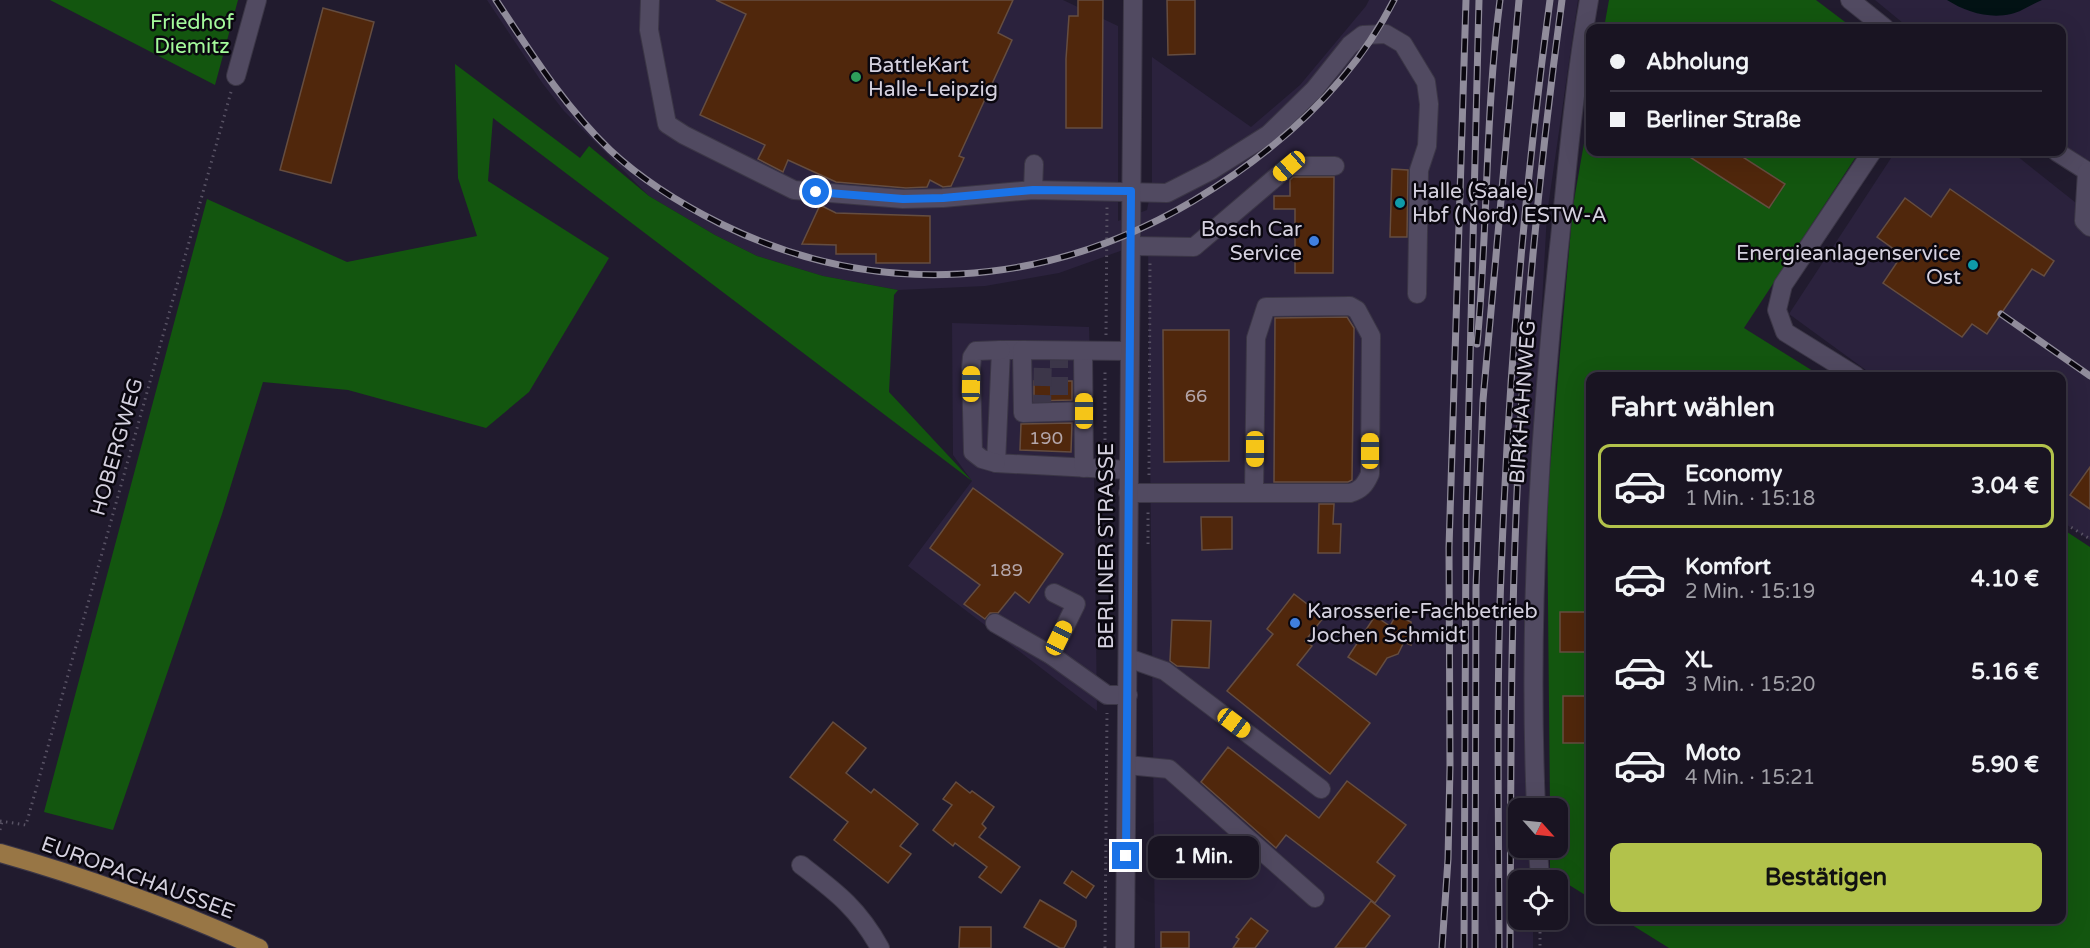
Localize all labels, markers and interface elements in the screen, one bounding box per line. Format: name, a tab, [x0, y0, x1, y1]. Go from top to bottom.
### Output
park label: Friedhof Diemitz	[150, 10, 234, 59]
text: Abholung	[1646, 49, 1749, 75]
place label: BattleKart Halle-Leipzig	[868, 53, 998, 102]
marker: BattleKart Halle-Leipzig	[849, 70, 863, 84]
text: Berliner Straße	[1646, 107, 1801, 133]
car	[1270, 147, 1308, 185]
route start	[802, 178, 829, 205]
place label: Halle (Saale) Hbf (Nord) ESTW-A	[1412, 179, 1607, 228]
marker: Halle (Saale) Hbf (Nord) ESTW-A	[1393, 196, 1407, 210]
place label: Bosch Car Service	[1201, 217, 1302, 266]
marker: Bosch Car Service	[1307, 234, 1321, 248]
place label: Energieanlagenservice Ost	[1736, 241, 1961, 290]
marker: Energieanlagenservice Ost	[1966, 258, 1980, 272]
street label: BIRKHAHNWEG	[1505, 319, 1541, 485]
car	[962, 366, 980, 402]
street label: HOBERGWEG	[85, 375, 149, 519]
house number: 66	[1185, 385, 1207, 407]
text: Fahrt wählen	[1610, 391, 1775, 424]
car	[1075, 393, 1093, 429]
house number: 190	[1029, 427, 1063, 449]
car	[1246, 431, 1264, 467]
car	[1361, 433, 1379, 469]
street label: BERLINER STRASSE	[1094, 443, 1119, 649]
icon: car	[1613, 459, 1667, 513]
text: Economy	[1685, 461, 1782, 487]
text: 3.04 €	[1971, 473, 2039, 499]
text: 1 Min. · 15:18	[1685, 487, 1815, 511]
icon: car	[1613, 552, 1667, 606]
text: Komfort	[1685, 554, 1771, 580]
house number: 189	[989, 559, 1023, 581]
text: 4.10 €	[1971, 566, 2039, 592]
text: 2 Min. · 15:19	[1685, 580, 1815, 604]
place label: Karosserie-Fachbetrieb Jochen Schmidt	[1307, 599, 1538, 648]
marker: Karosserie-Fachbetrieb Jochen Schmidt	[1288, 616, 1302, 630]
car	[1043, 618, 1075, 658]
icon: car	[1613, 645, 1667, 699]
text: XL	[1685, 647, 1712, 673]
text: 5.16 €	[1971, 659, 2039, 685]
text: 3 Min. · 15:20	[1685, 673, 1815, 697]
car	[1214, 705, 1254, 741]
icon: car	[1613, 738, 1667, 792]
text: Moto	[1685, 740, 1741, 766]
text: 5.90 €	[1971, 752, 2039, 778]
text: 4 Min. · 15:21	[1685, 766, 1815, 790]
north arrow	[1508, 798, 1568, 858]
map controls	[1508, 798, 1568, 930]
street label: EUROPACHAUSSEE	[38, 831, 238, 925]
callout: 1 Min.	[1147, 835, 1258, 877]
route end	[1112, 842, 1139, 869]
button: Bestätigen	[1610, 843, 2042, 912]
text: 1 Min.	[1174, 845, 1233, 869]
button: locate	[1508, 870, 1568, 930]

